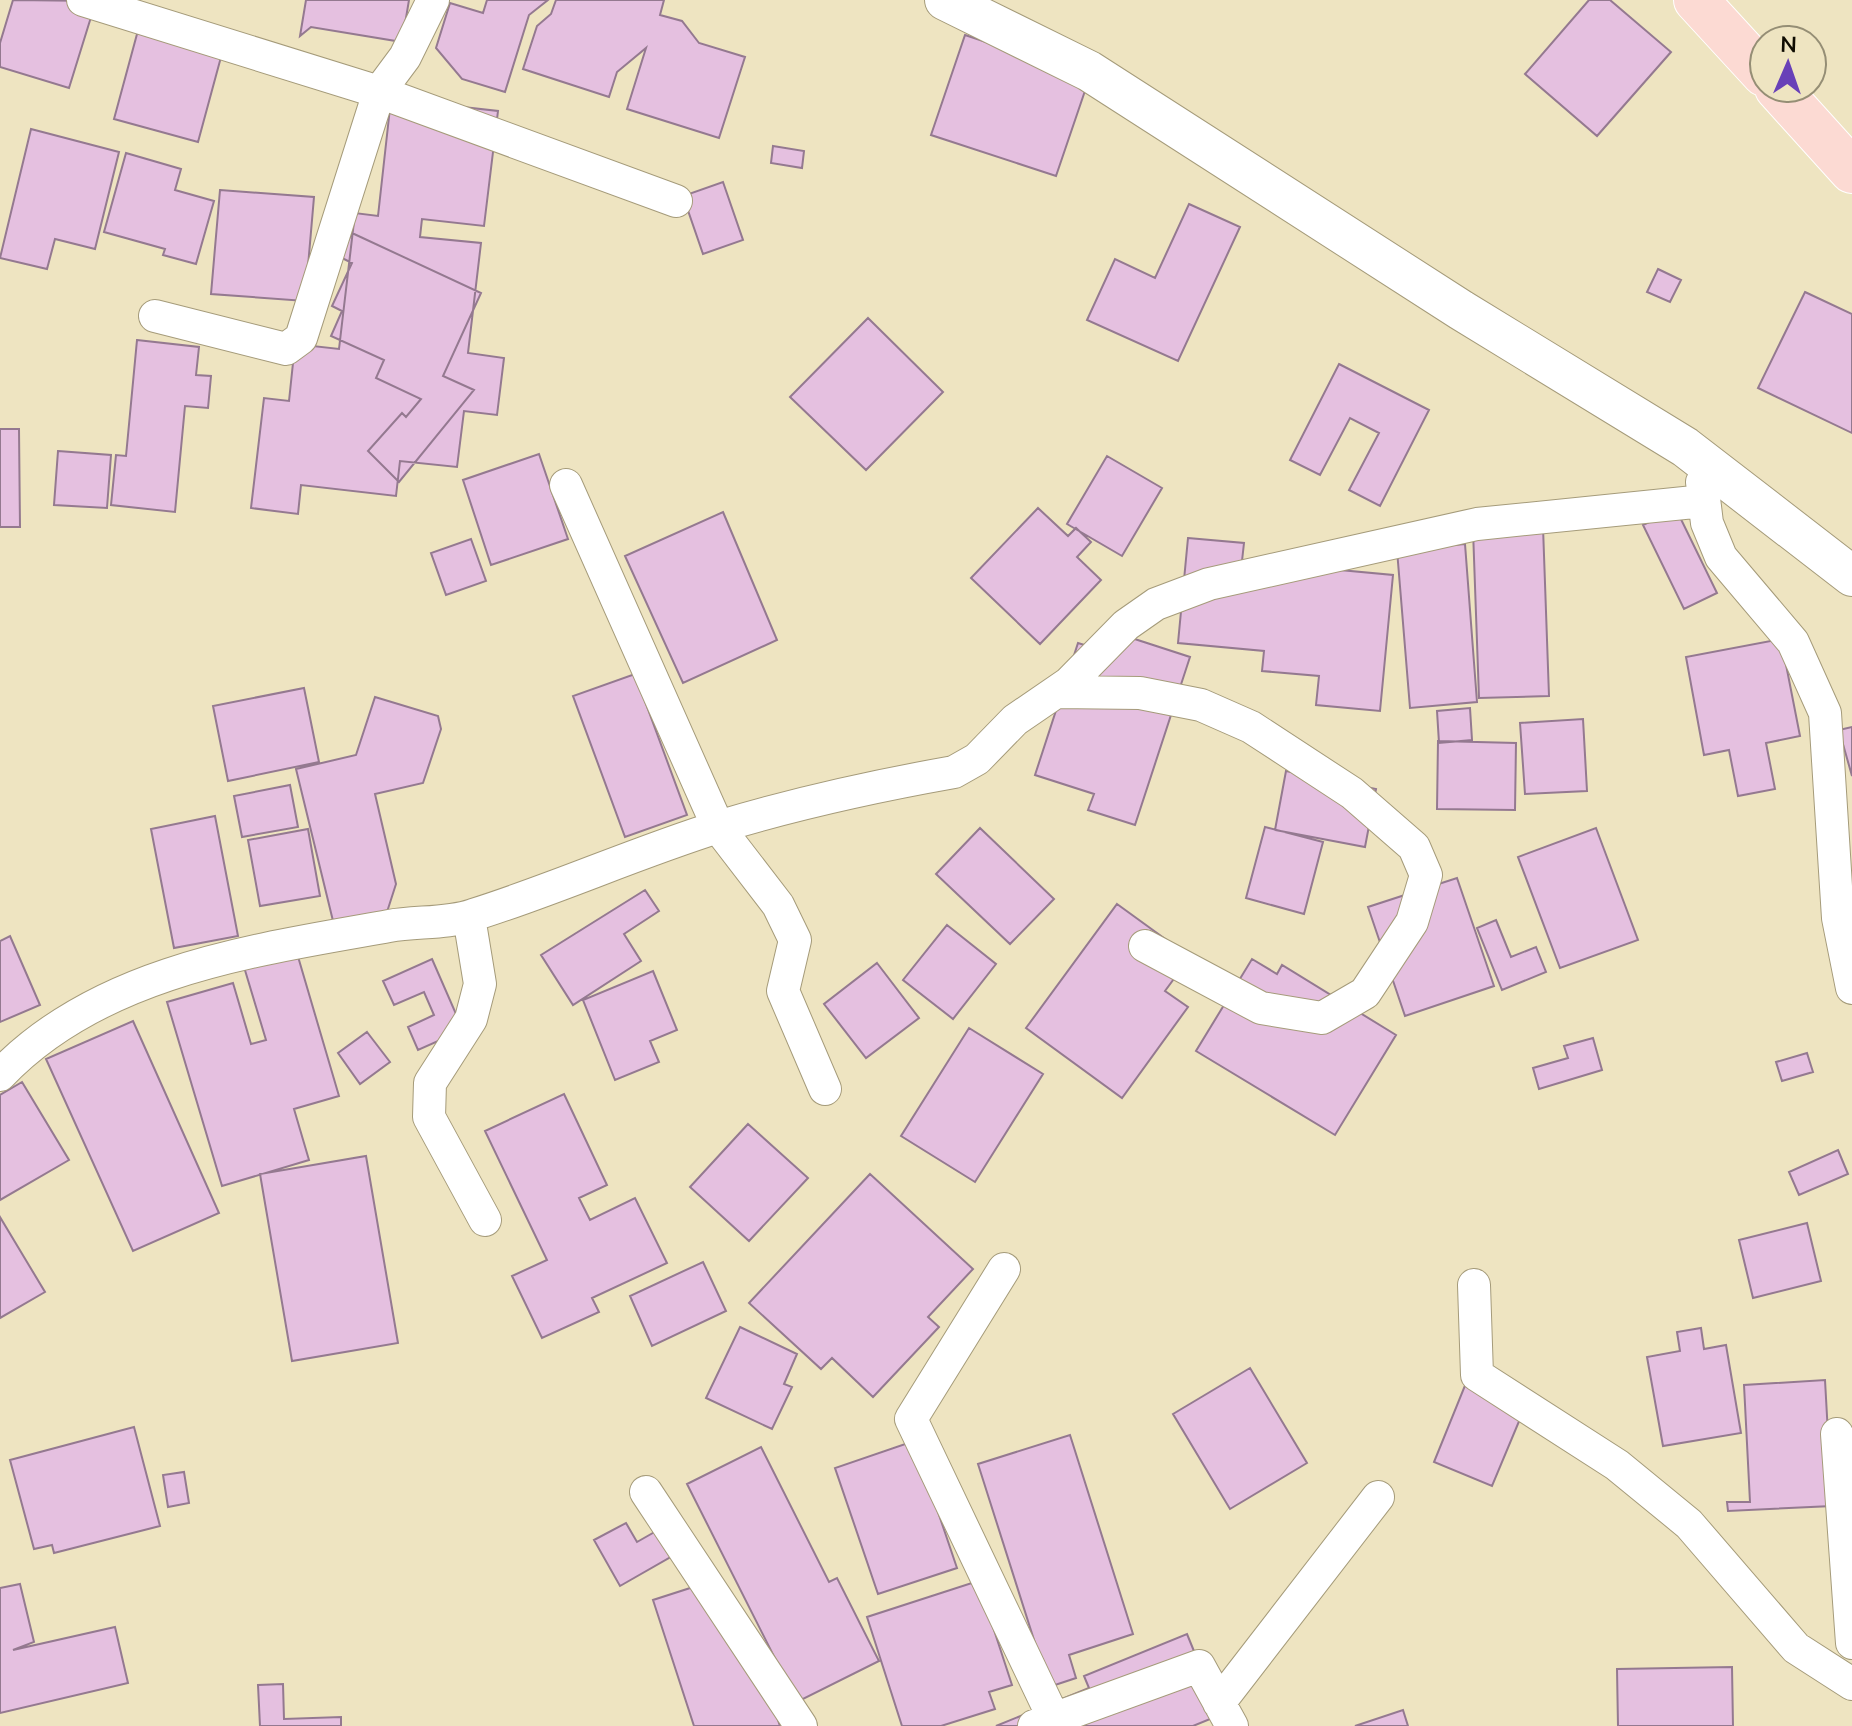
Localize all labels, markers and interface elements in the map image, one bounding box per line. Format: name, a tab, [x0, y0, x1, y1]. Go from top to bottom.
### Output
north arrow	[1748, 24, 1828, 104]
text: N	[1780, 30, 1797, 58]

